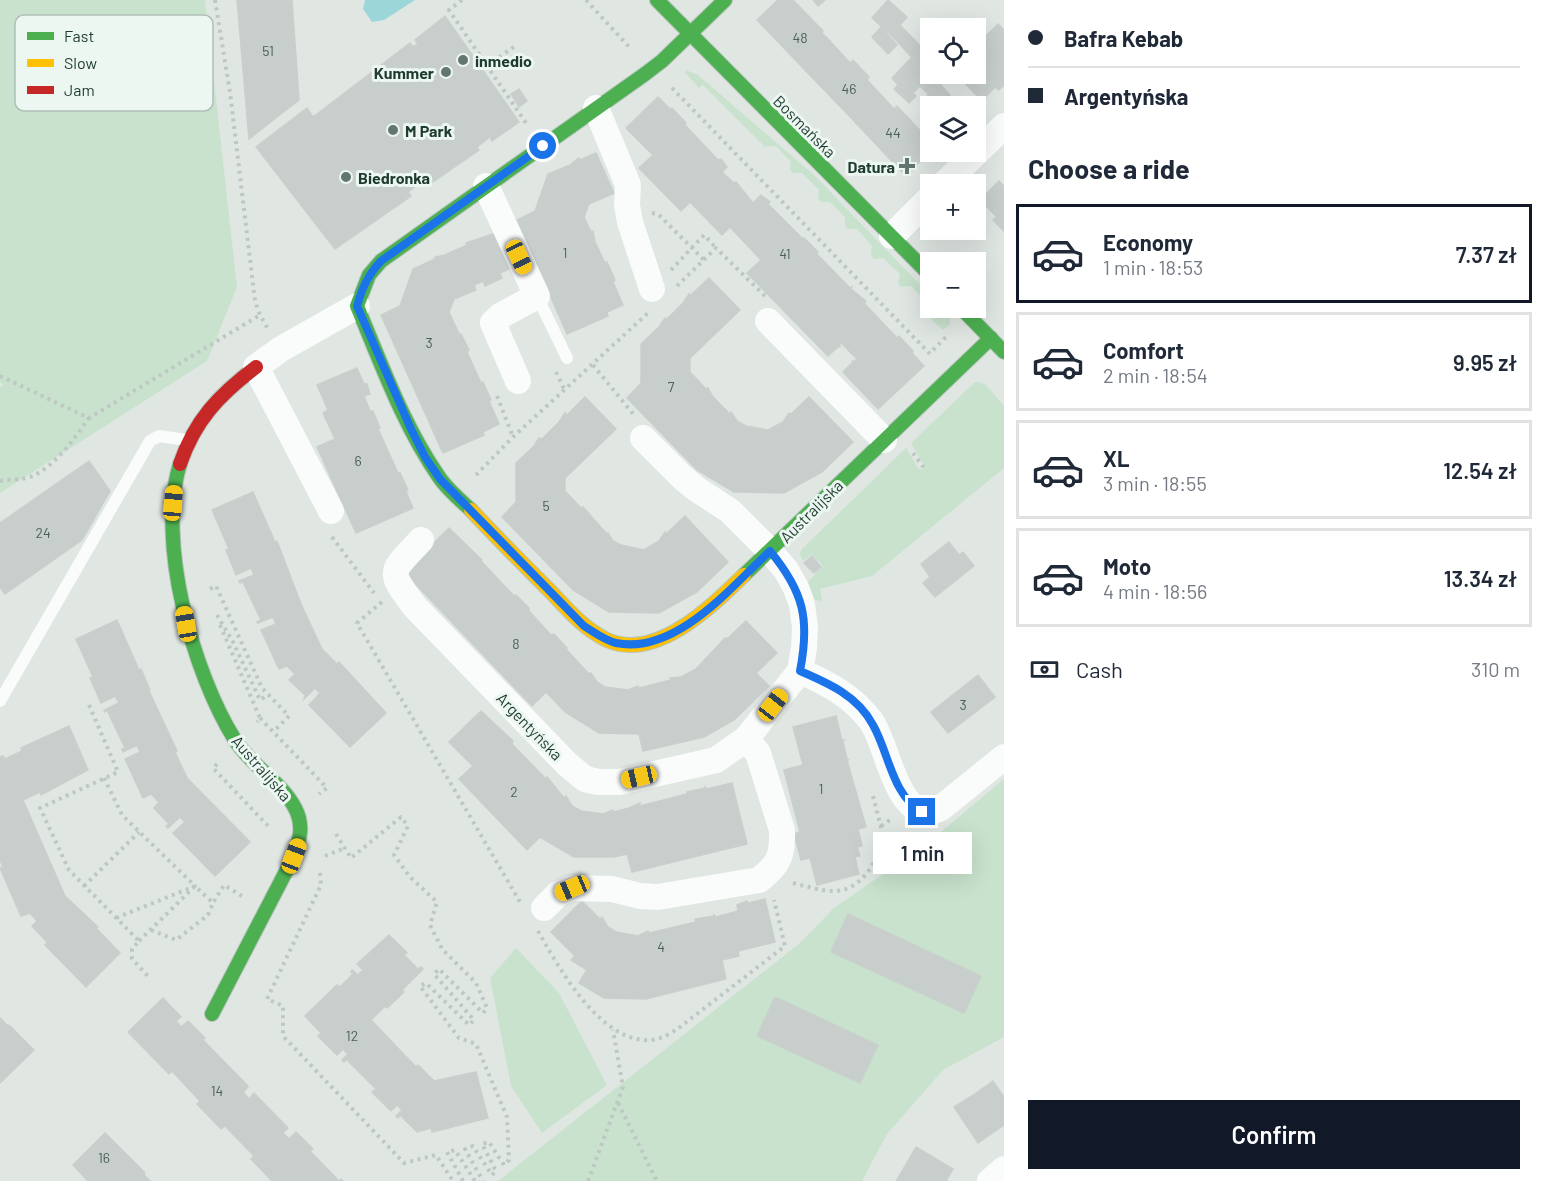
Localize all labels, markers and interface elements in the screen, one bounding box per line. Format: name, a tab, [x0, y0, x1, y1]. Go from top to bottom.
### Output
legend	[15, 15, 213, 111]
map controls	[920, 18, 986, 318]
button: locate	[920, 18, 986, 84]
text: Bafra Kebab	[1064, 25, 1183, 51]
text: Fast	[64, 26, 94, 45]
house number: 48	[792, 29, 808, 46]
house number: 51	[262, 42, 274, 59]
place label: inmedio	[475, 51, 532, 70]
text: Slow	[64, 53, 97, 72]
marker: inmedio	[456, 53, 470, 67]
place label: Kummer	[374, 63, 434, 82]
marker: Kummer	[439, 65, 453, 79]
text: Jam	[64, 80, 95, 99]
house number: 46	[842, 80, 856, 97]
text: Argentyńska	[1064, 83, 1188, 109]
street label: Bosmańska	[770, 91, 840, 161]
button: layers	[920, 96, 986, 162]
place label: M Park	[405, 121, 453, 140]
marker: M Park	[386, 123, 400, 137]
house number: 44	[885, 124, 901, 141]
route start	[529, 132, 556, 159]
text: Choose a ride	[1028, 152, 1190, 184]
place label: Datura	[848, 157, 895, 176]
marker: Datura	[900, 159, 914, 173]
place label: Biedronka	[358, 168, 430, 187]
marker: Biedronka	[339, 170, 353, 184]
button: +	[920, 174, 986, 240]
icon: car	[1031, 227, 1085, 281]
text: Economy	[1103, 229, 1193, 255]
car	[503, 237, 535, 277]
text: 7.37 zł	[1456, 241, 1517, 267]
house number: 1	[563, 244, 567, 261]
house number: 41	[779, 245, 791, 262]
button: −	[920, 252, 986, 318]
text: 1 min · 18:53	[1103, 255, 1203, 279]
house number: 3	[425, 334, 433, 351]
icon: car	[1031, 335, 1085, 389]
text: Comfort	[1103, 337, 1184, 363]
text: 9.95 zł	[1453, 349, 1517, 375]
text: 2 min · 18:54	[1103, 363, 1208, 387]
house number: 7	[668, 378, 675, 395]
icon: car	[1031, 443, 1085, 497]
text: XL	[1103, 445, 1129, 471]
house number: 6	[354, 452, 362, 469]
text: 12.54 zł	[1443, 457, 1517, 483]
text: 3 min · 18:55	[1103, 471, 1207, 495]
street label: Australijska	[776, 476, 846, 546]
car	[162, 484, 184, 522]
house number: 5	[542, 497, 550, 514]
house number: 24	[35, 524, 51, 541]
icon: car	[1031, 551, 1085, 605]
text: Moto	[1103, 553, 1151, 579]
text: 13.34 zł	[1444, 565, 1517, 591]
text: 4 min · 18:56	[1103, 579, 1207, 603]
car	[174, 605, 198, 643]
house number: 8	[512, 635, 520, 652]
icon: cash	[1028, 653, 1061, 686]
text: Cash	[1076, 656, 1123, 682]
text: 310 m	[1471, 657, 1520, 681]
car	[755, 685, 791, 725]
street label: Argentyńska	[493, 688, 567, 764]
house number: 3	[959, 696, 967, 713]
street label: Australijska	[228, 731, 296, 805]
car	[619, 764, 659, 790]
house number: 1	[819, 780, 823, 797]
house number: 2	[510, 783, 518, 800]
route end	[908, 798, 935, 825]
callout: 1 min	[872, 833, 972, 875]
car	[279, 836, 309, 876]
text: 1 min	[901, 841, 944, 865]
car	[552, 873, 592, 903]
house number: 4	[657, 938, 665, 955]
house number: 12	[346, 1027, 358, 1044]
house number: 14	[211, 1082, 223, 1099]
button: Confirm	[1028, 1100, 1520, 1169]
house number: 16	[98, 1149, 110, 1166]

